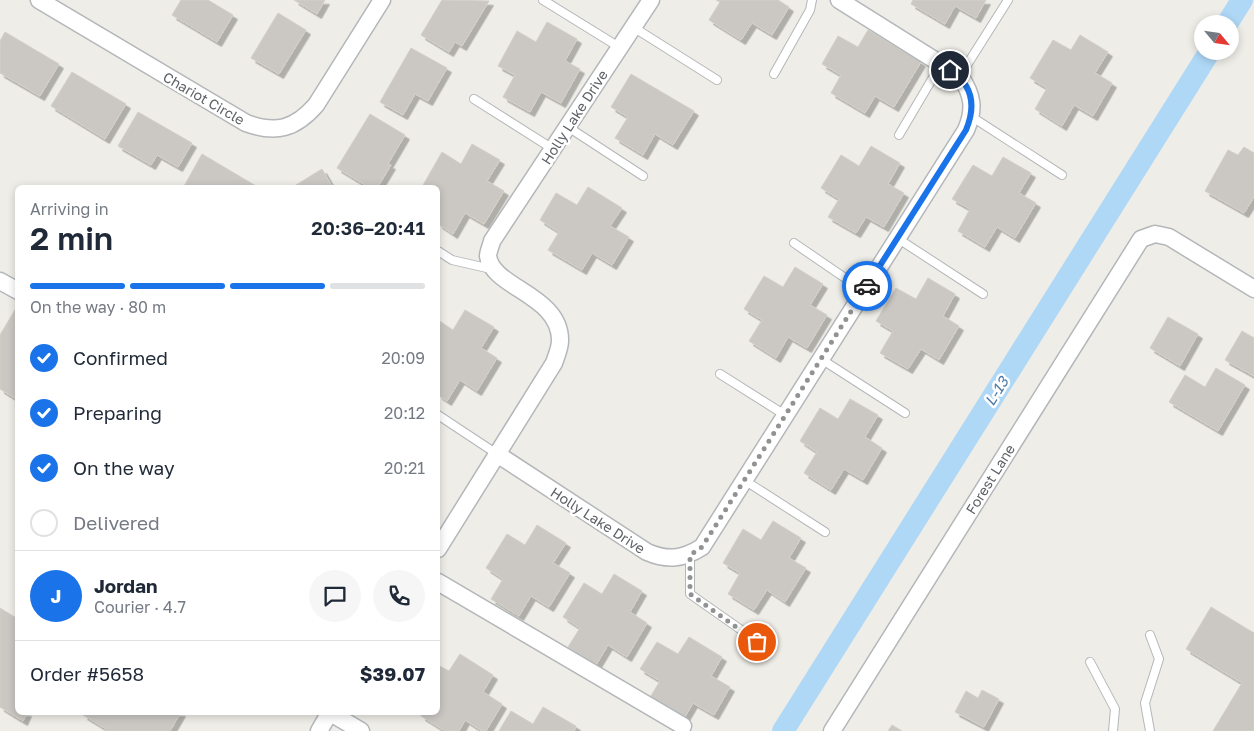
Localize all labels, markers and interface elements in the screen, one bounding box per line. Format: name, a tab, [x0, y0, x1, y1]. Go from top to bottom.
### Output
north arrow	[1194, 15, 1239, 60]
map controls	[1194, 15, 1239, 60]
pin	[929, 49, 971, 91]
icon: home	[936, 56, 964, 84]
street label: Holly Lake Drive	[537, 67, 611, 167]
street label: Chariot Circle	[160, 68, 248, 128]
text: Arriving in	[30, 199, 109, 219]
text: 20:36–20:41	[311, 216, 425, 239]
text: 2 min	[30, 219, 113, 257]
courier	[842, 261, 892, 311]
icon: car	[853, 272, 881, 300]
text: On the way · 80 m	[30, 297, 166, 317]
icon: check	[30, 344, 58, 372]
text: Confirmed	[73, 346, 168, 369]
text: 20:09	[381, 348, 425, 368]
water label: L-13	[980, 372, 1012, 409]
icon: check	[30, 399, 58, 427]
text: Preparing	[73, 401, 162, 424]
text: 20:12	[384, 403, 425, 423]
street label: Forest Lane	[962, 441, 1018, 517]
icon: check	[30, 454, 58, 482]
text: On the way	[73, 456, 175, 479]
text: 20:21	[384, 458, 425, 478]
street label: Holly Lake Drive	[548, 483, 648, 557]
text: Delivered	[73, 511, 160, 534]
button: chat	[309, 570, 361, 622]
button: phone	[373, 570, 425, 622]
text: Jordan	[94, 574, 158, 597]
text: J	[51, 584, 61, 607]
text: Courier · 4.7	[94, 597, 186, 617]
pin	[736, 621, 778, 663]
icon: bag	[743, 628, 771, 656]
text: Order #5658	[30, 662, 144, 685]
text: $39.07	[360, 662, 425, 685]

